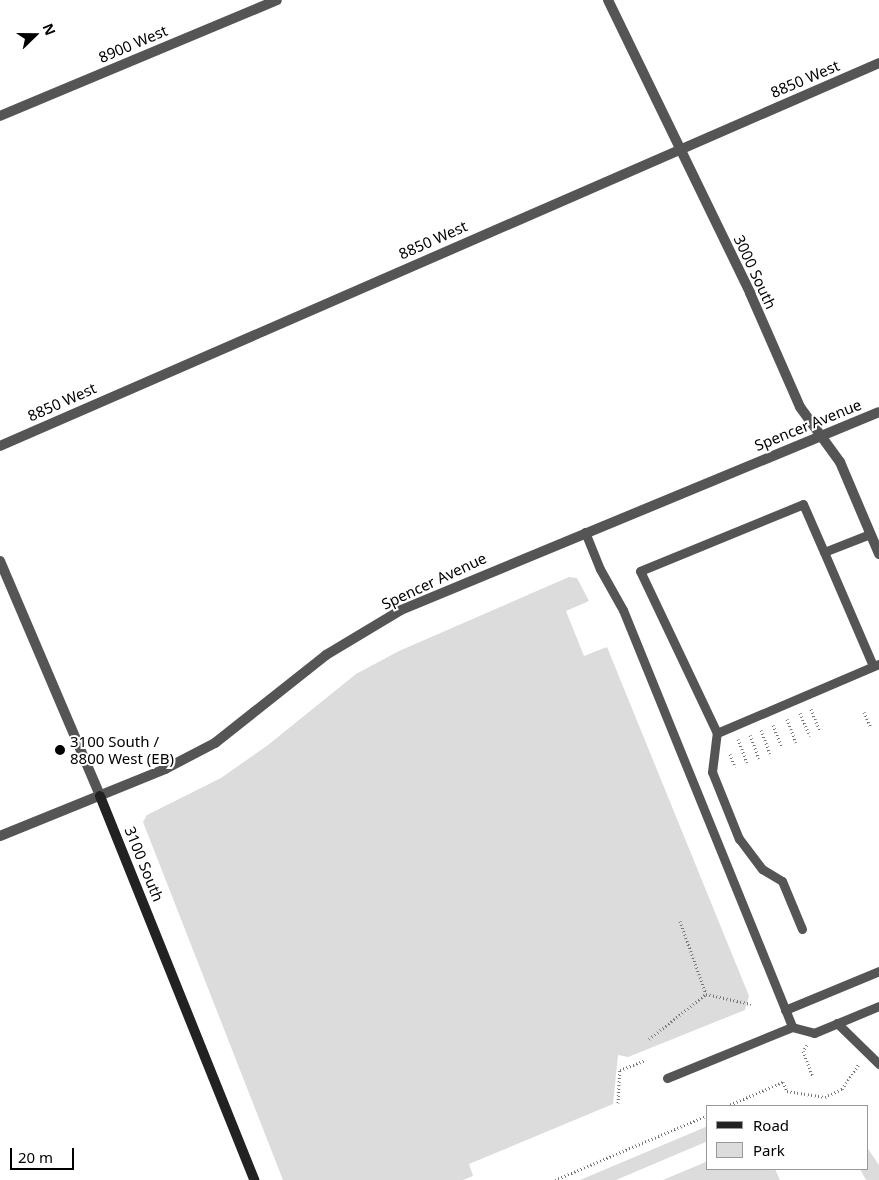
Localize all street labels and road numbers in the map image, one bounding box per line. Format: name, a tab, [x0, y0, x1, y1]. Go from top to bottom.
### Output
street label: 8900 West	[96, 21, 170, 67]
street label: 8850 West	[768, 56, 842, 102]
street label: 8850 West	[396, 217, 470, 263]
street label: 3000 South	[730, 232, 780, 312]
street label: 8850 West	[25, 379, 99, 425]
street label: Spencer Avenue	[752, 395, 864, 455]
street label: Spencer Avenue	[379, 549, 489, 613]
street label: 3100 South	[121, 824, 167, 904]

